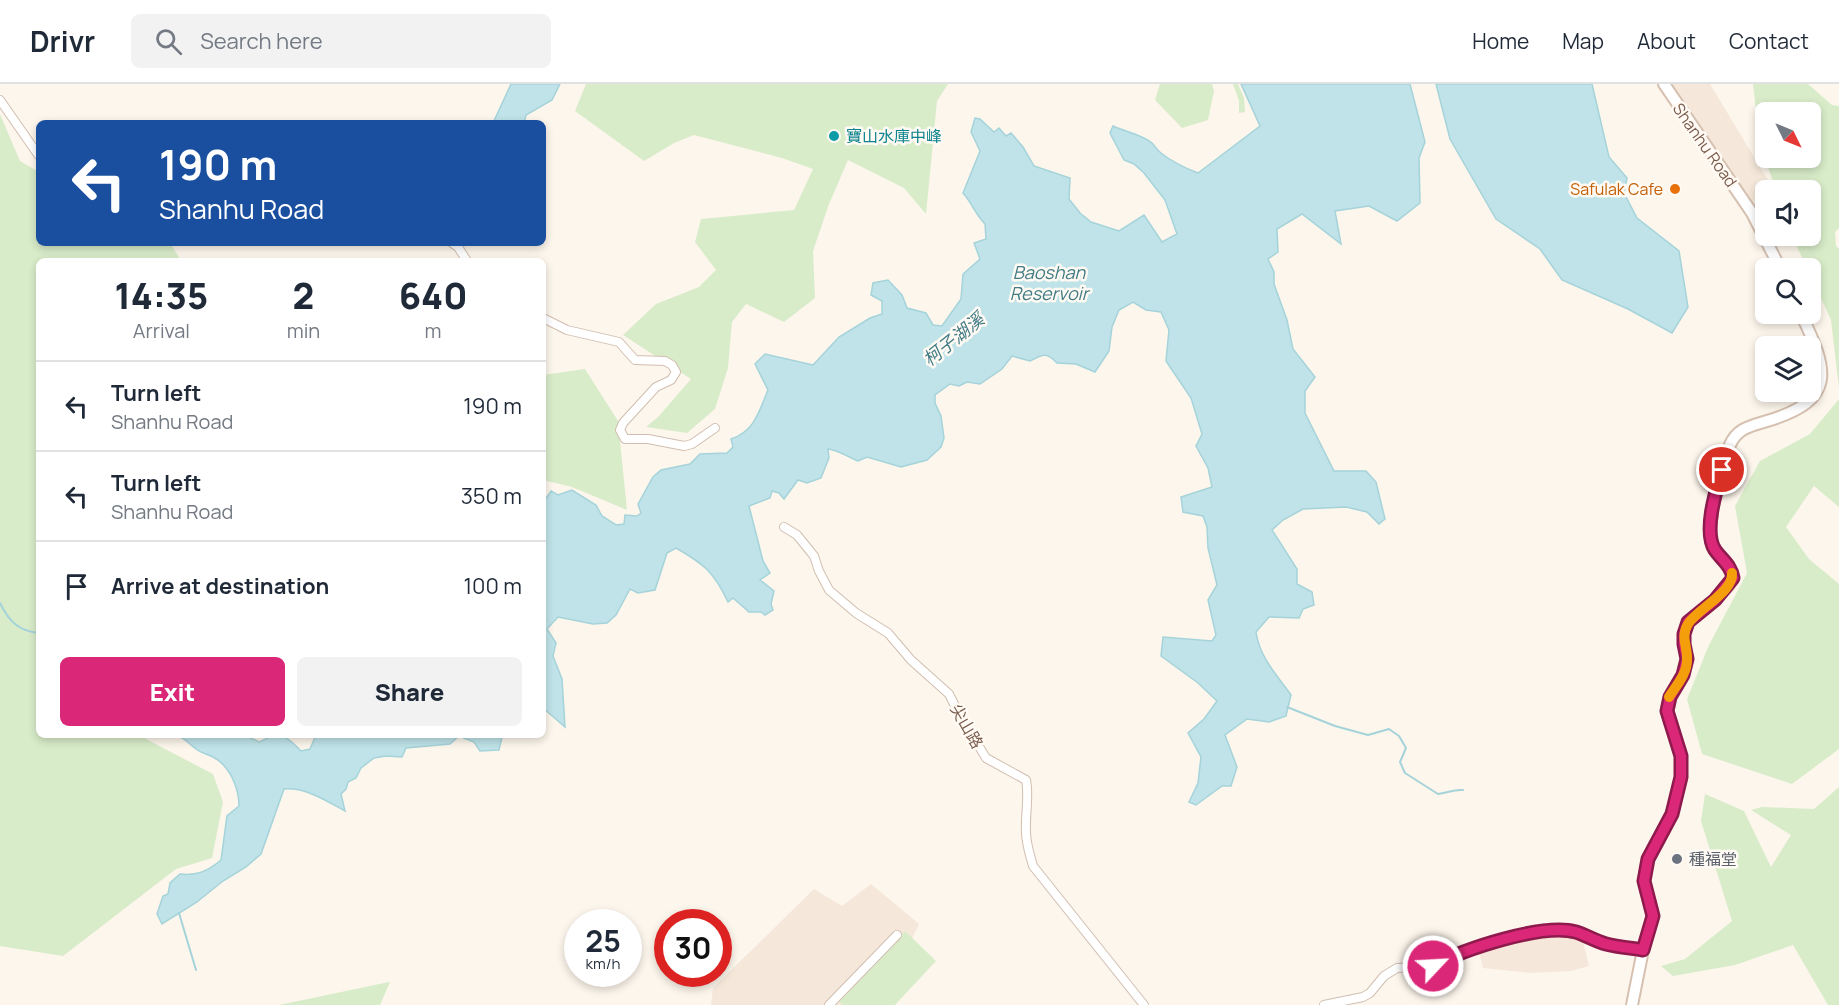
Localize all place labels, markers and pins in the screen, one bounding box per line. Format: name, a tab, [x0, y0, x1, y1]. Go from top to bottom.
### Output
place label: 寶山水庫中峰	[846, 125, 942, 147]
marker: 寶山水庫中峰	[827, 129, 841, 143]
place label: Safulak Cafe	[1570, 178, 1663, 200]
marker: Safulak Cafe	[1668, 182, 1682, 196]
pin	[1696, 444, 1747, 495]
place label: 種福堂	[1689, 848, 1737, 870]
marker: 種福堂	[1670, 852, 1684, 866]

